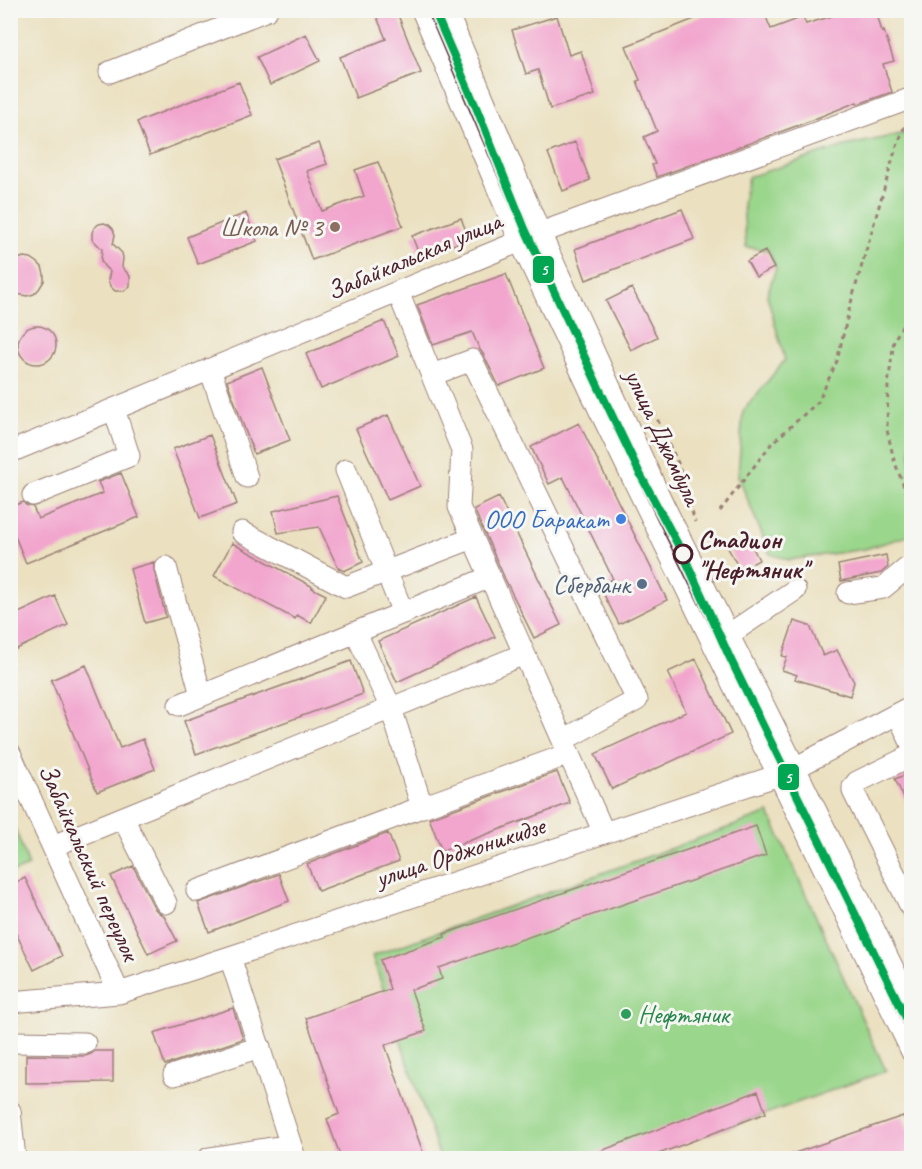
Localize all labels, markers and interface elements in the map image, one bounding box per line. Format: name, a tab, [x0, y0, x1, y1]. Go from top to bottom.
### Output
street label: Забайкальская улица	[322, 203, 508, 308]
place label: Школа № 3	[220, 211, 325, 244]
marker: Школа № 3	[328, 220, 342, 234]
line badge: 5	[532, 255, 555, 284]
text: 5	[541, 260, 550, 280]
street label: улица Джамбула	[616, 362, 710, 513]
place label: ООО Баракат	[484, 503, 610, 536]
marker: ООО Баракат	[614, 512, 628, 526]
place label: Стадион "Нефтяник"	[698, 523, 813, 586]
marker: Стадион "Нефтяник"	[673, 544, 693, 564]
place label: Сбербанк	[553, 568, 633, 601]
marker: Сбербанк	[635, 577, 649, 591]
street label: Забайкальский переулок	[31, 759, 148, 968]
line badge: 5	[777, 763, 800, 791]
text: 5	[785, 768, 794, 788]
street label: улица Орджоникидзе	[369, 808, 551, 895]
place label: Нефтяник	[638, 998, 731, 1031]
marker: Нефтяник	[619, 1007, 633, 1021]

